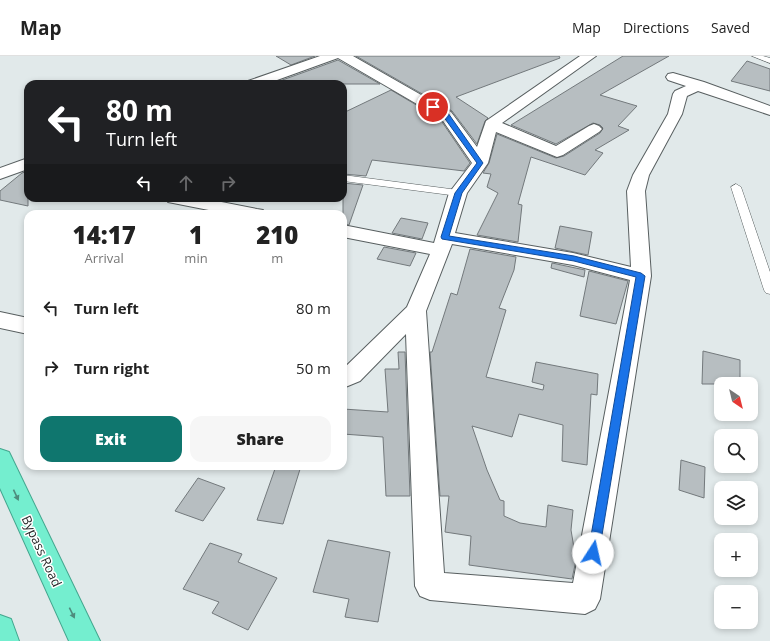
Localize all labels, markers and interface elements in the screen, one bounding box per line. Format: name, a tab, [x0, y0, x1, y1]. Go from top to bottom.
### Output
text: Map	[20, 15, 61, 41]
text: Map	[572, 18, 601, 37]
text: Directions	[623, 18, 689, 37]
text: Saved	[711, 18, 750, 37]
pin	[416, 90, 450, 124]
text: 80 m	[106, 91, 173, 129]
icon: left	[40, 96, 92, 148]
icon: arrive	[422, 96, 444, 118]
text: Turn left	[106, 127, 177, 151]
icon: left	[133, 172, 155, 194]
icon: ahead	[175, 172, 197, 194]
icon: right	[217, 172, 239, 194]
text: 14:17	[73, 218, 136, 251]
text: 1	[189, 218, 203, 251]
text: 210	[256, 218, 298, 251]
text: Arrival	[85, 249, 124, 267]
text: min	[184, 249, 208, 267]
text: m	[271, 249, 283, 267]
icon: left	[40, 297, 62, 319]
text: Turn left	[74, 298, 139, 318]
text: 80 m	[296, 298, 331, 318]
icon: right	[40, 357, 62, 379]
text: Turn right	[74, 358, 149, 378]
text: 50 m	[296, 358, 331, 378]
north arrow	[714, 377, 758, 421]
map controls	[714, 377, 758, 629]
button: Exit	[40, 416, 182, 462]
button: Share	[190, 416, 331, 462]
button: search	[714, 429, 758, 473]
button: layers	[714, 481, 758, 525]
one-way arrow	[13, 489, 19, 501]
street label: Bypass Road	[18, 512, 66, 590]
position arrow	[572, 532, 614, 574]
button: +	[714, 533, 758, 577]
button: −	[714, 585, 758, 629]
one-way arrow	[69, 607, 75, 618]

